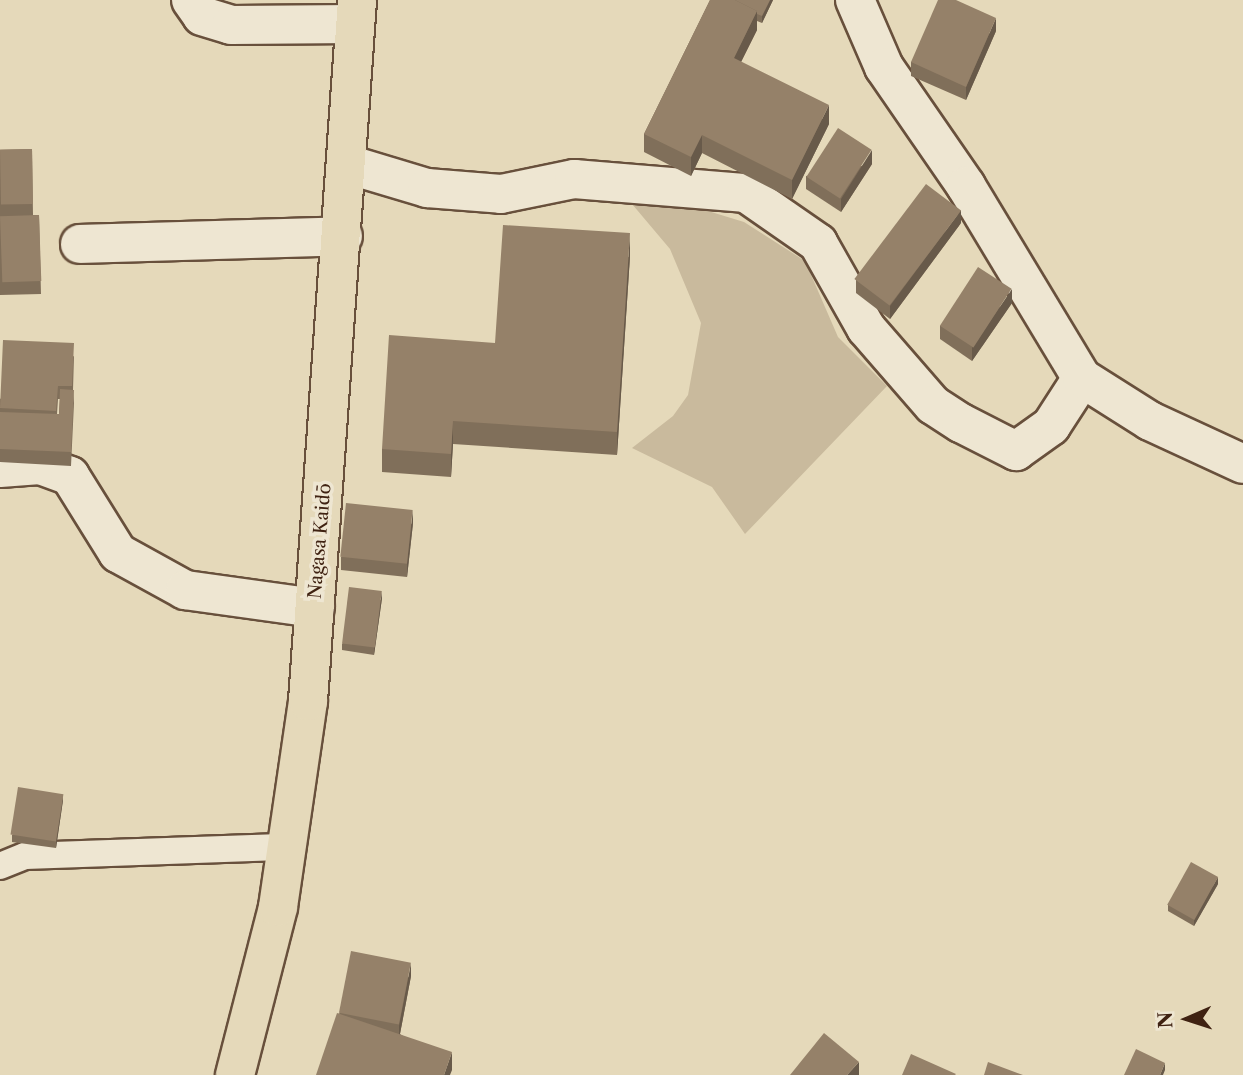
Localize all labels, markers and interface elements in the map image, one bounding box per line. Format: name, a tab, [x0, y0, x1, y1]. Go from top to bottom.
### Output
street label: Nagasa Kaidō	[304, 482, 336, 600]
north arrow	[1152, 984, 1222, 1054]
text: N	[1154, 1011, 1177, 1029]

